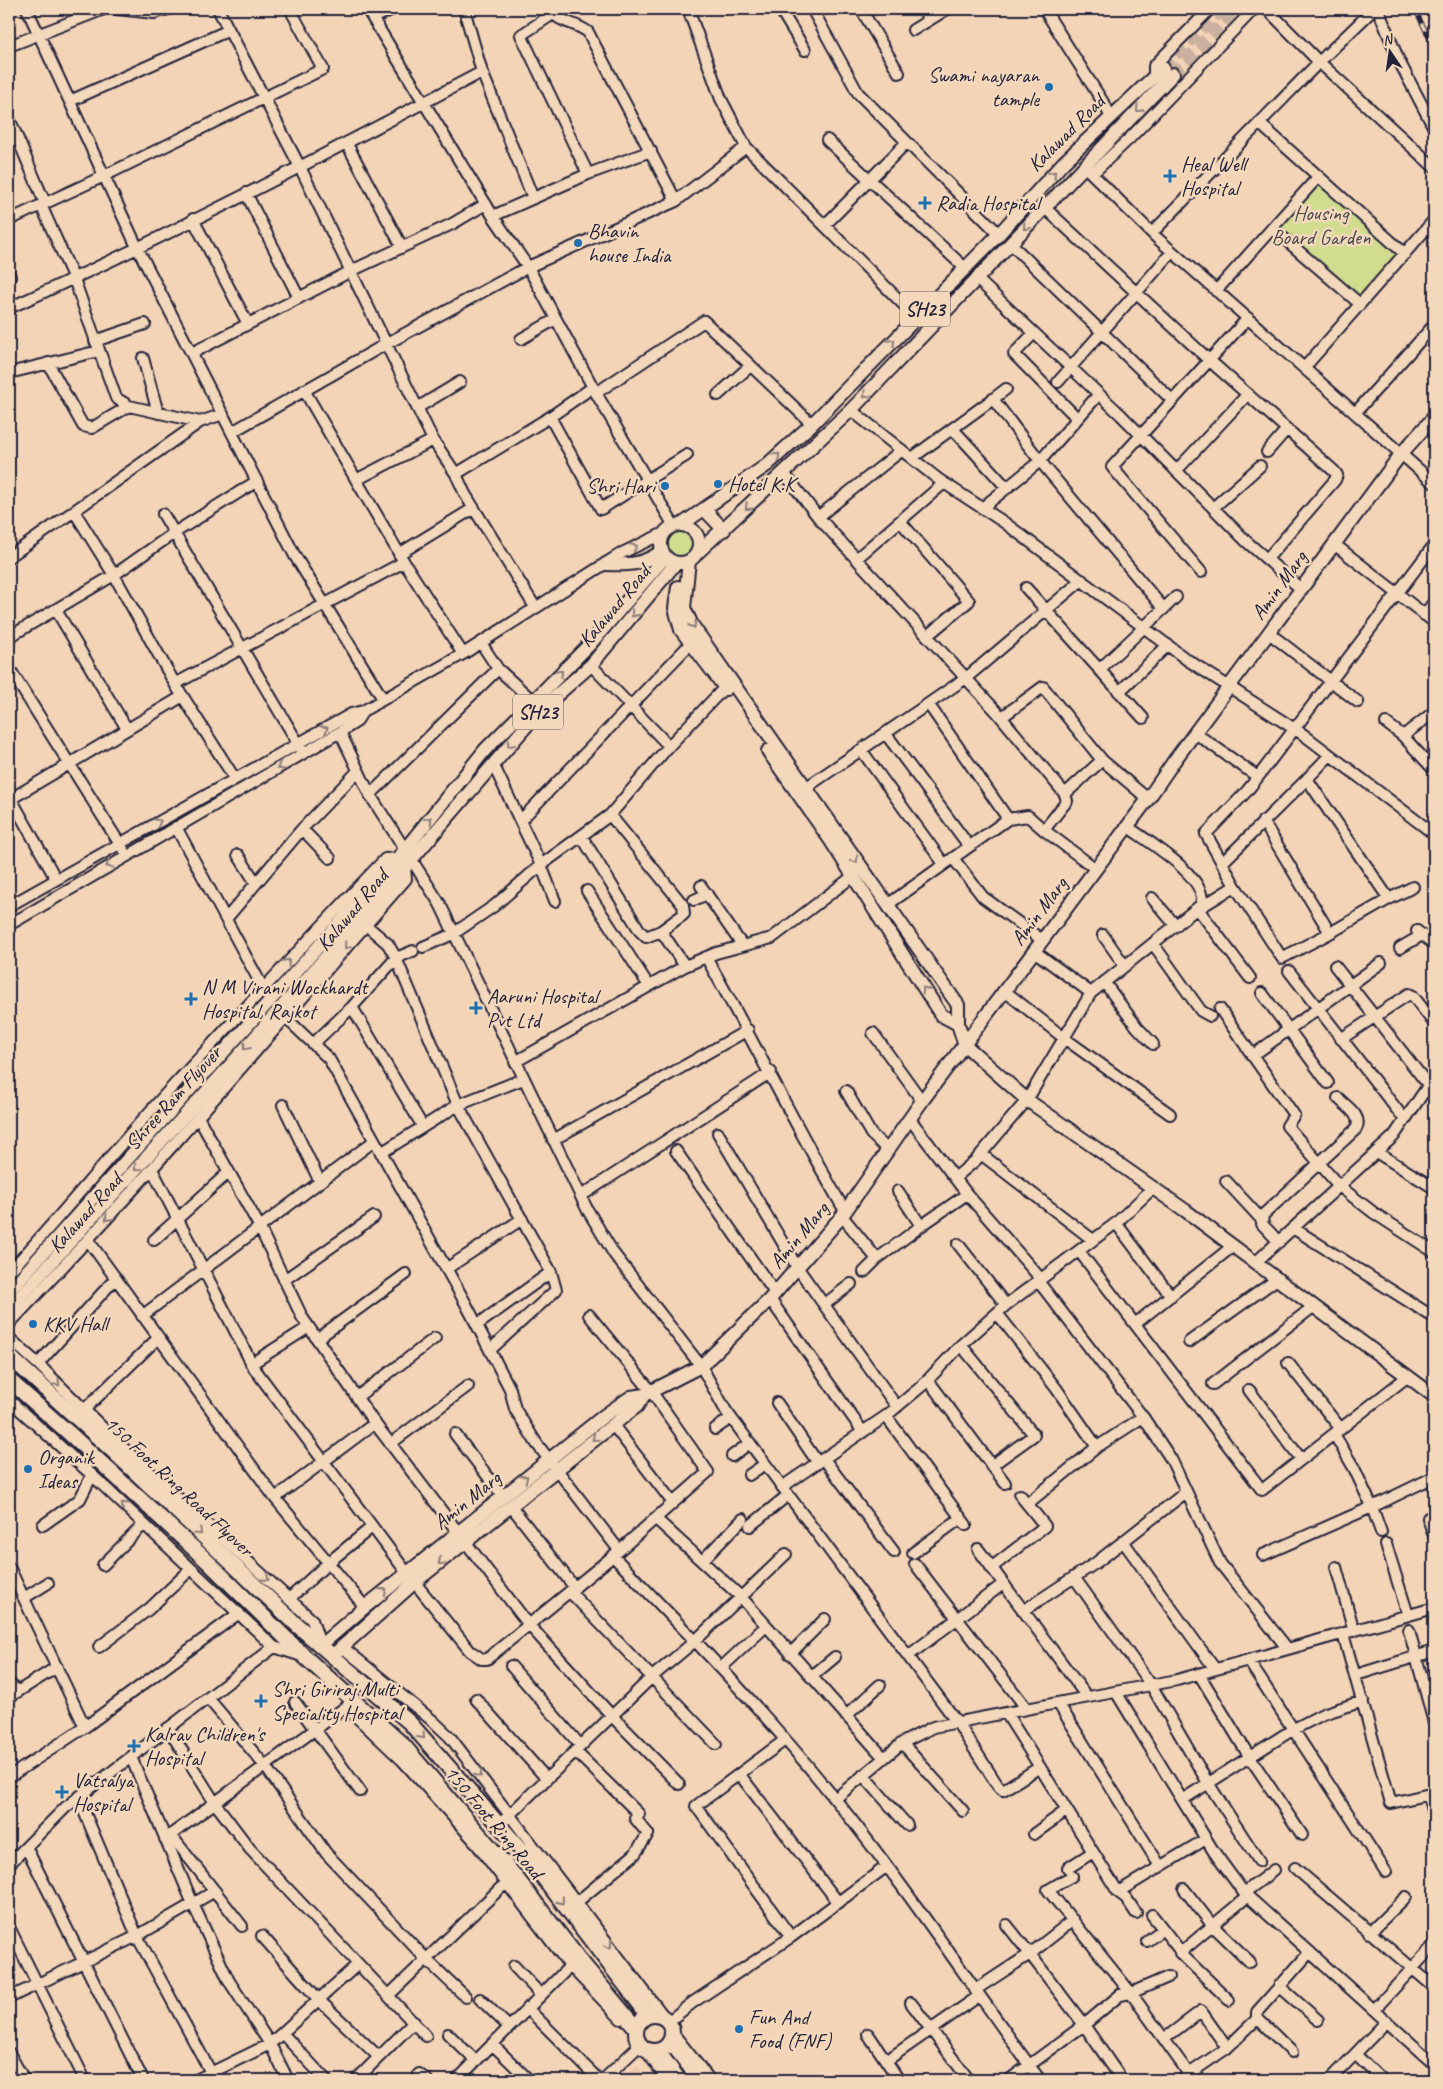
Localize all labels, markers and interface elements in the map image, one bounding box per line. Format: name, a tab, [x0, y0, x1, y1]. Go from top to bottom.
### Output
north arrow	[1366, 28, 1416, 78]
text: N	[1381, 30, 1396, 49]
place label: Swami nayaran tample	[928, 62, 1041, 112]
marker: Swami nayaran tample	[1043, 81, 1055, 93]
street label: Kalawad Road	[1022, 86, 1113, 177]
one-way arrow	[1136, 104, 1145, 113]
place label: Heal Well Hospital	[1181, 151, 1249, 201]
marker: Heal Well Hospital	[1163, 169, 1177, 183]
one-way arrow	[1047, 170, 1056, 179]
place label: Radia Hospital	[936, 190, 1043, 216]
marker: Radia Hospital	[918, 196, 932, 210]
park label: Housing Board Garden	[1272, 200, 1371, 250]
place label: Bhavin house India	[588, 218, 672, 268]
one-way arrow	[1023, 221, 1032, 230]
marker: Bhavin house India	[572, 237, 584, 249]
road number: SH23	[900, 292, 950, 326]
one-way arrow	[887, 338, 896, 347]
one-way arrow	[863, 389, 872, 398]
one-way arrow	[771, 453, 780, 462]
place label: Hotel K.K	[728, 471, 799, 497]
place label: Shri Hari	[586, 473, 658, 499]
marker: Hotel K.K	[712, 478, 724, 490]
marker: Shri Hari	[659, 480, 671, 492]
one-way arrow	[745, 501, 754, 510]
one-way arrow	[629, 543, 638, 553]
street label: Amin Marg	[1245, 544, 1314, 625]
street label: Kalawad Road	[572, 557, 658, 652]
one-way arrow	[630, 608, 639, 617]
one-way arrow	[686, 620, 696, 629]
one-way arrow	[554, 670, 563, 679]
road number: SH23	[513, 694, 563, 730]
one-way arrow	[320, 725, 329, 735]
one-way arrow	[507, 739, 516, 748]
one-way arrow	[276, 760, 285, 770]
one-way arrow	[423, 817, 431, 826]
one-way arrow	[153, 818, 162, 828]
one-way arrow	[849, 854, 858, 863]
one-way arrow	[105, 859, 114, 869]
street label: Kalawad Road	[310, 861, 396, 956]
street label: Amin Marg	[1005, 870, 1074, 951]
one-way arrow	[344, 941, 353, 950]
one-way arrow	[281, 959, 290, 968]
place label: N M Virani Wockhardt Hospital, Rajkot	[202, 974, 369, 1024]
place label: Aaruni Hospital Pvt Ltd	[487, 983, 601, 1033]
one-way arrow	[922, 986, 931, 996]
marker: N M Virani Wockhardt Hospital, Rajkot	[184, 992, 198, 1006]
marker: Aaruni Hospital Pvt Ltd	[469, 1001, 483, 1015]
street label: Shree Ram Flyover	[119, 1039, 228, 1156]
one-way arrow	[243, 1042, 252, 1051]
one-way arrow	[134, 1162, 143, 1171]
street label: Kalawad Road	[42, 1165, 130, 1258]
street label: Amin Marg	[764, 1195, 835, 1274]
one-way arrow	[105, 1213, 114, 1222]
place label: KKV Hall	[43, 1311, 111, 1337]
marker: KKV Hall	[27, 1318, 39, 1330]
one-way arrow	[51, 1378, 60, 1387]
street label: 150 Foot Ring Road Flyover	[99, 1410, 260, 1563]
one-way arrow	[592, 1433, 601, 1441]
place label: Organik Ideas	[38, 1444, 96, 1494]
marker: Organik Ideas	[22, 1463, 34, 1475]
street label: Amin Marg	[428, 1464, 507, 1535]
one-way arrow	[519, 1475, 528, 1484]
one-way arrow	[121, 1502, 130, 1511]
one-way arrow	[193, 1526, 202, 1535]
one-way arrow	[438, 1556, 447, 1564]
one-way arrow	[260, 1572, 269, 1581]
one-way arrow	[379, 1588, 388, 1597]
place label: Shri Giriraj Multi Speciality Hospital	[272, 1676, 405, 1726]
marker: Shri Giriraj Multi Speciality Hospital	[254, 1694, 268, 1708]
place label: Kalrav Children's Hospital	[145, 1721, 266, 1771]
one-way arrow	[416, 1731, 425, 1740]
marker: Kalrav Children's Hospital	[127, 1739, 141, 1753]
street label: 150 Foot Ring Road	[439, 1760, 551, 1887]
place label: Vatsalya Hospital	[73, 1767, 136, 1817]
one-way arrow	[473, 1768, 481, 1777]
marker: Vatsalya Hospital	[55, 1785, 69, 1799]
one-way arrow	[555, 1895, 564, 1904]
one-way arrow	[604, 1939, 612, 1948]
place label: Fun And Food (FNF)	[749, 2004, 832, 2054]
marker: Fun And Food (FNF)	[733, 2023, 745, 2035]

